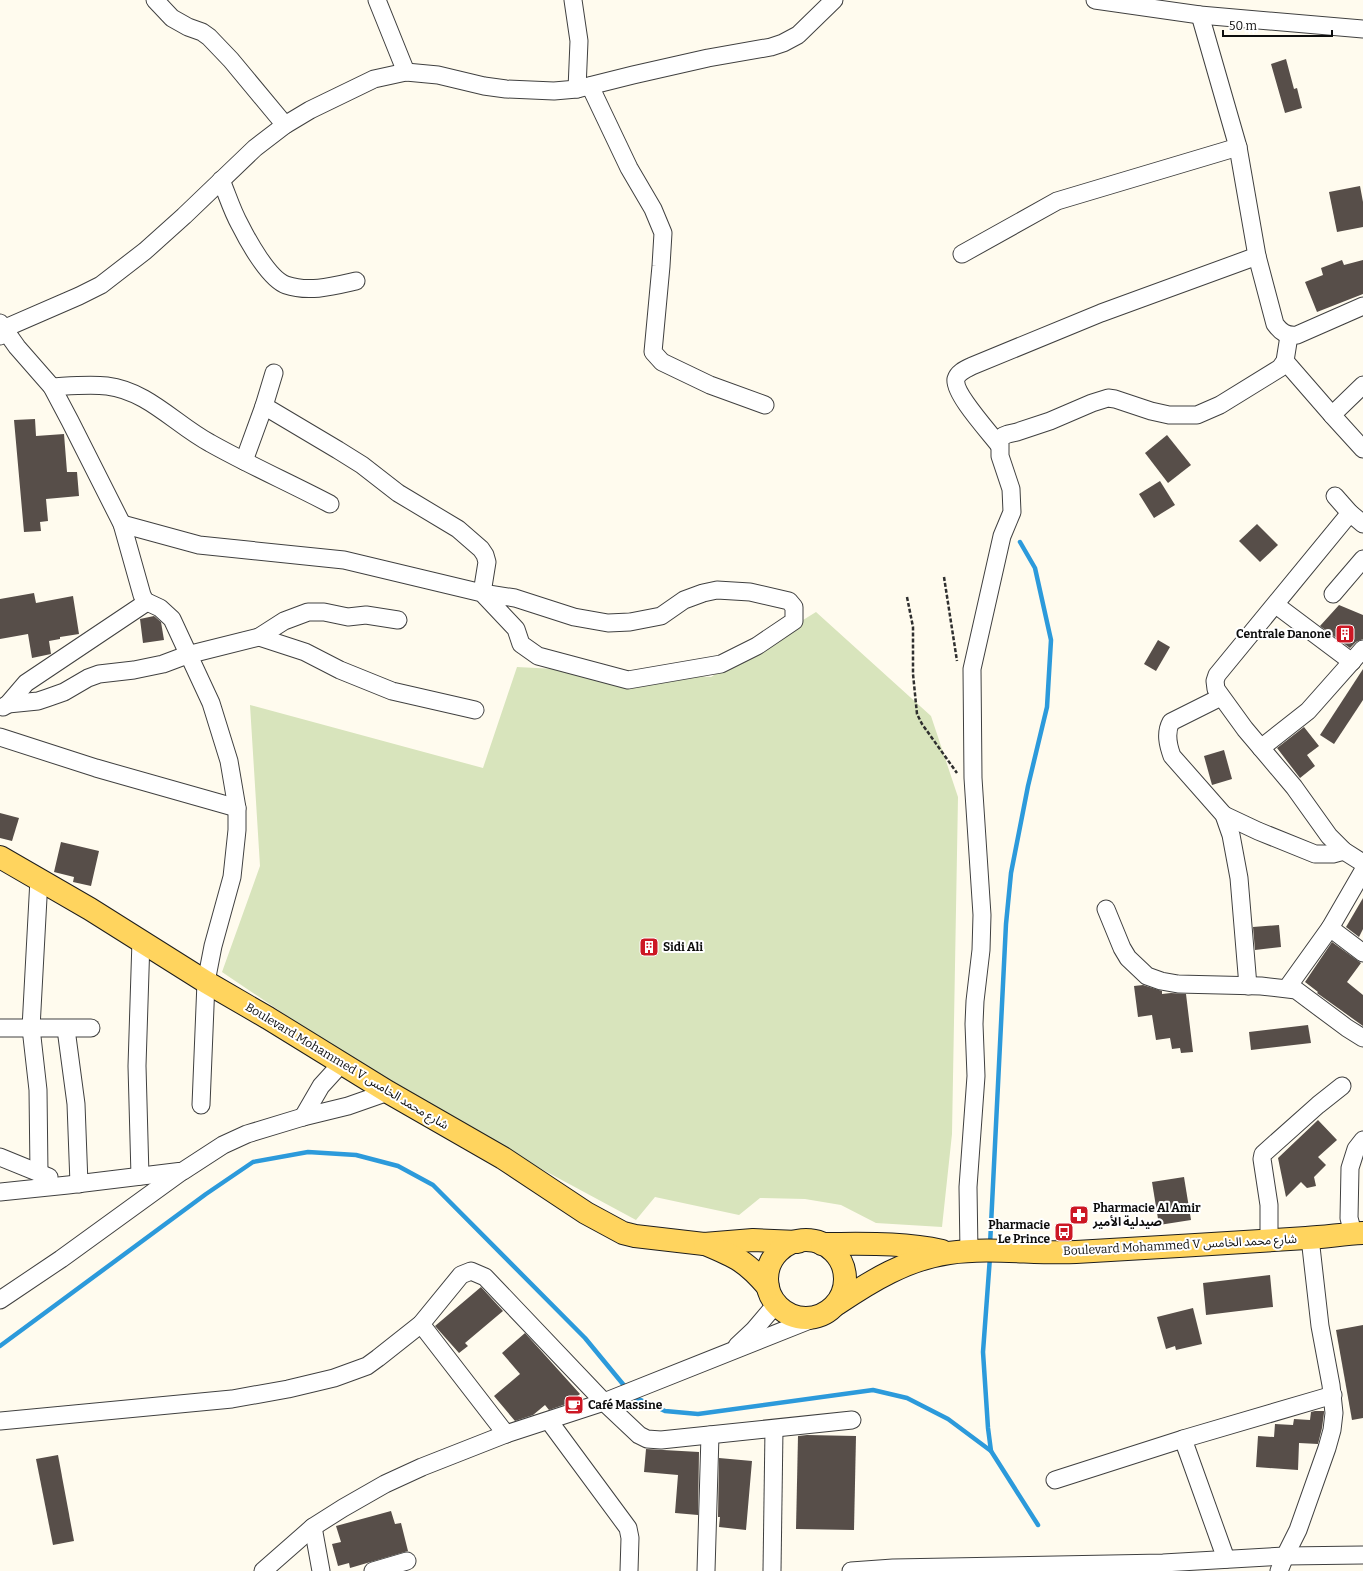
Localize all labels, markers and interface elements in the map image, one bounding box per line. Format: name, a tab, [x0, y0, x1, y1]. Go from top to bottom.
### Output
scale bar	[1223, 12, 1332, 38]
text: 50 m	[1229, 19, 1258, 33]
building icon: Centrale Danone	[1334, 623, 1356, 645]
place label: Centrale Danone	[1236, 627, 1331, 641]
building icon: Sidi Ali	[638, 936, 660, 958]
place label: Sidi Ali	[663, 940, 703, 954]
street label: Boulevard Mohammed V شارع محمد الخامس	[242, 1000, 451, 1134]
place label: Pharmacie Al Amir صيدلية الأمير	[1092, 1201, 1201, 1229]
pharmacy icon: Pharmacie Al Amir صيدلية الأمير	[1068, 1204, 1090, 1226]
place label: Pharmacie Le Prince	[988, 1218, 1050, 1246]
bus stop icon: Pharmacie Le Prince	[1053, 1221, 1075, 1243]
street label: Boulevard Mohammed V شارع محمد الخامس	[1063, 1232, 1297, 1260]
cafe icon: Café Massine	[563, 1394, 585, 1416]
place label: Café Massine	[588, 1398, 663, 1412]

